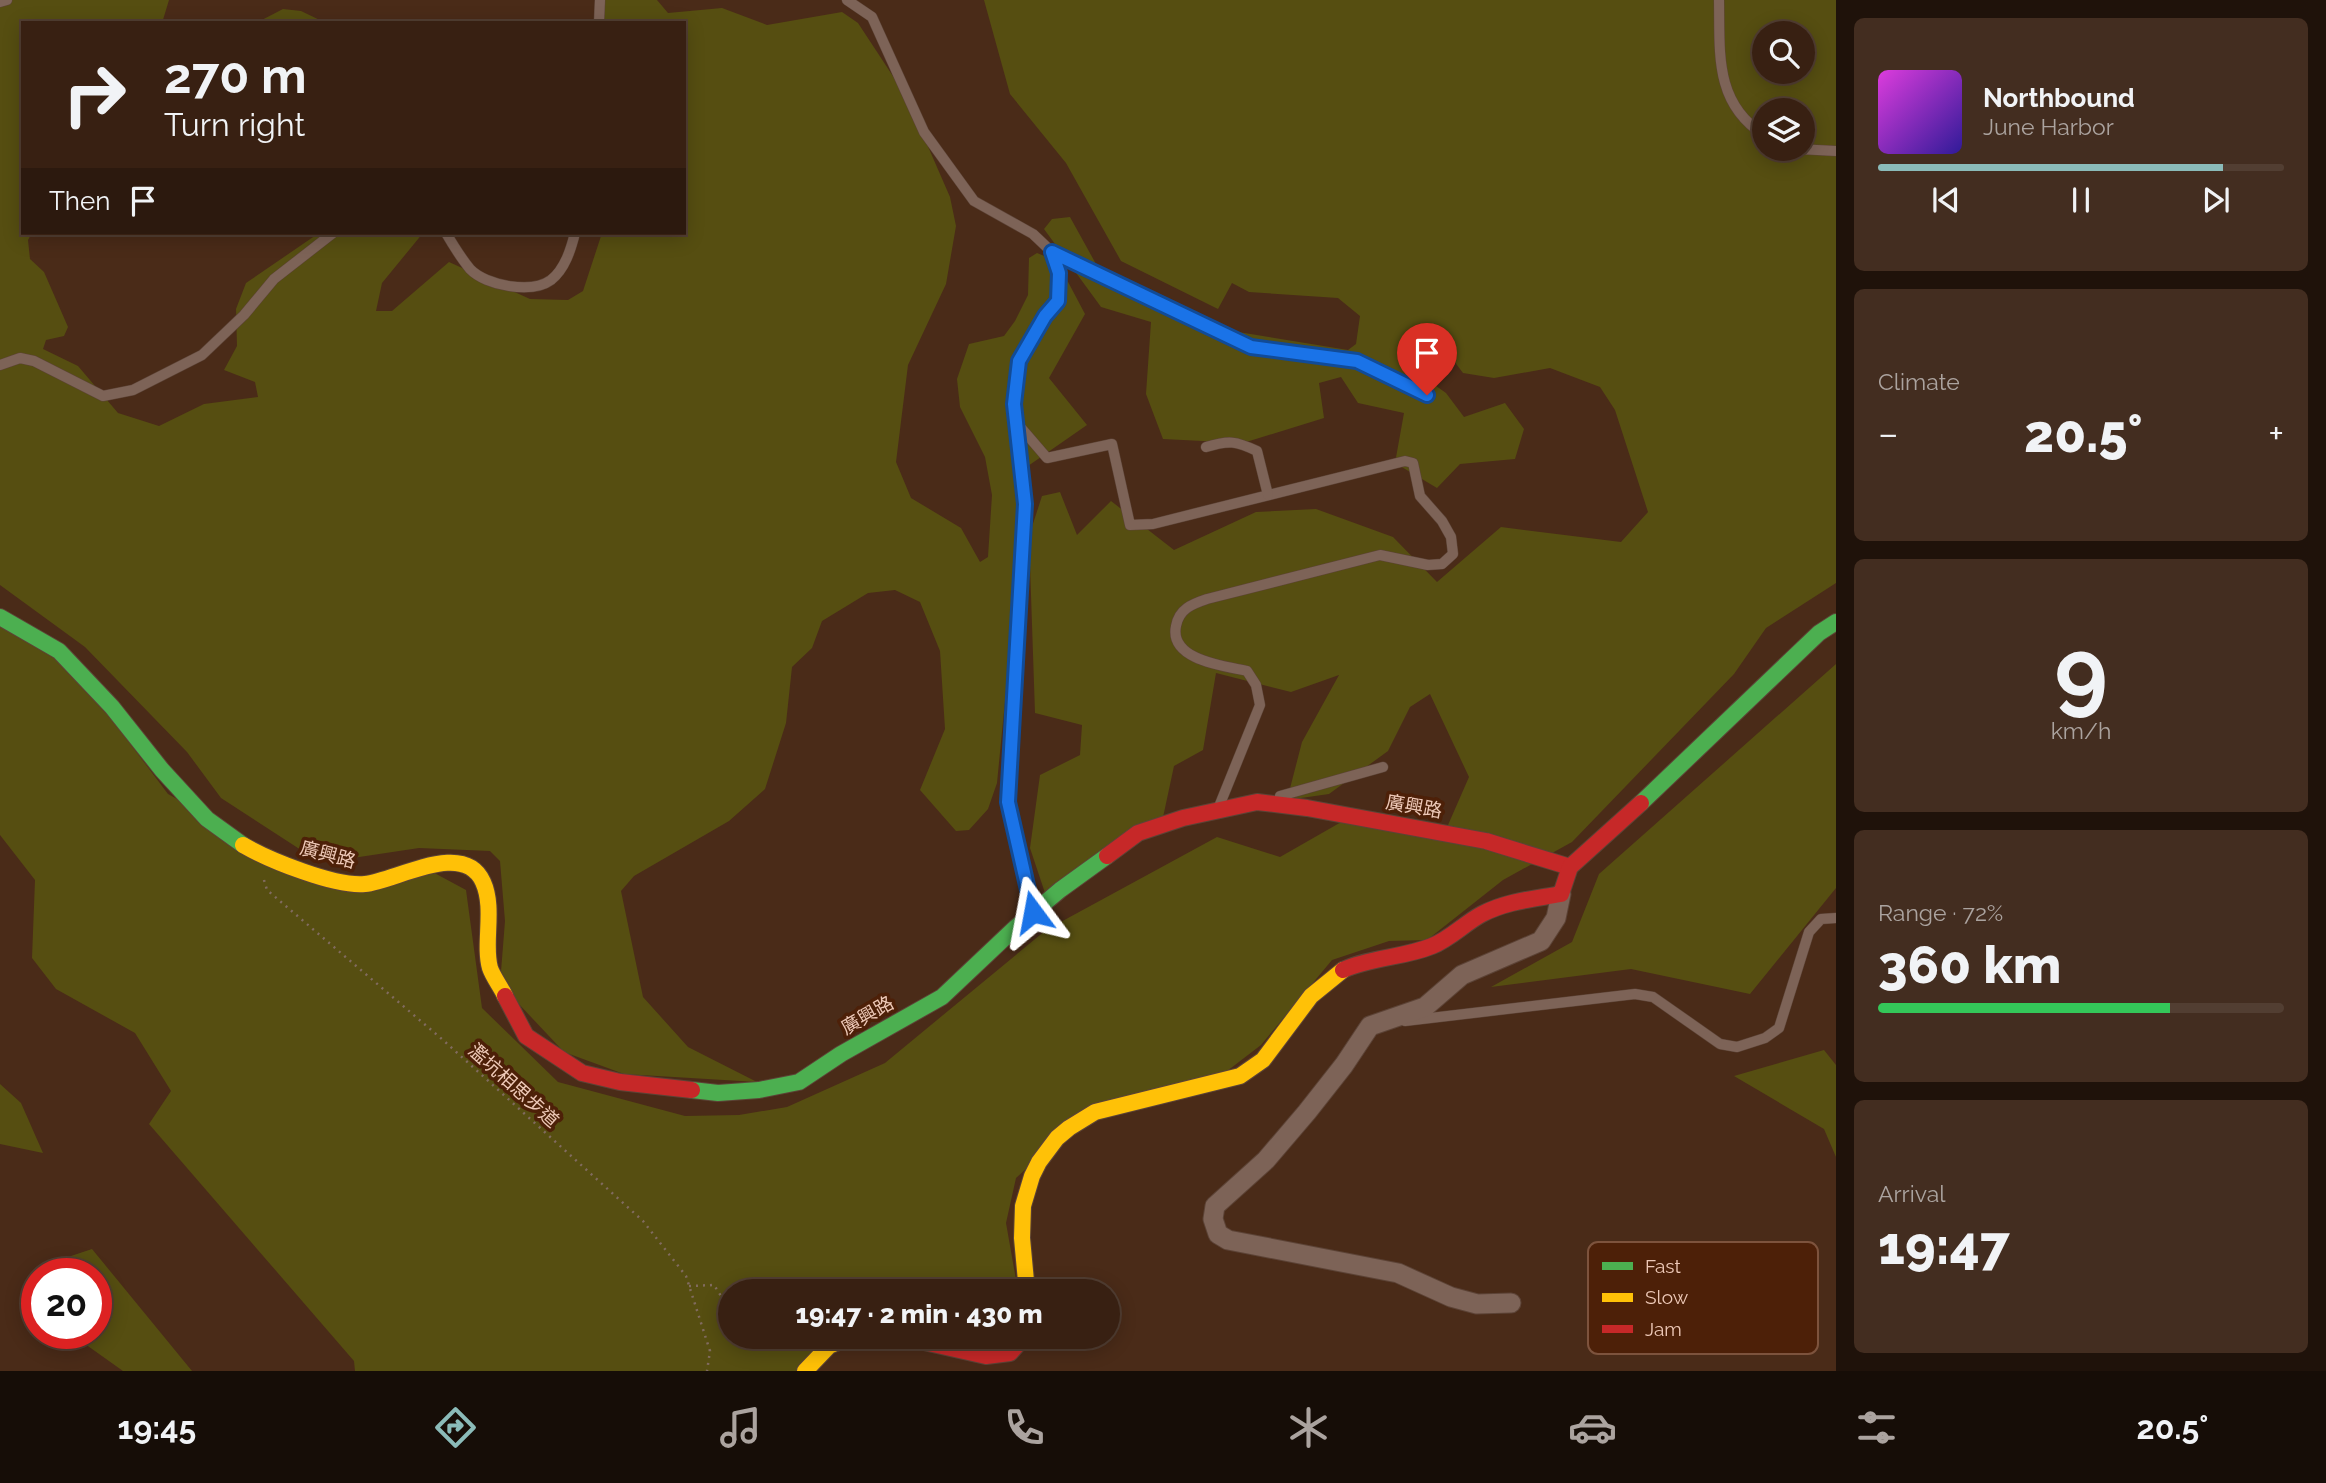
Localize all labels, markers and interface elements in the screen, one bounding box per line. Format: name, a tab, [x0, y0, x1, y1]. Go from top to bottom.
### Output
map controls	[1752, 21, 1815, 161]
button: search	[1752, 21, 1815, 84]
text: 270 m	[164, 47, 307, 104]
icon: right	[49, 49, 140, 140]
text: Northbound	[1983, 83, 2135, 113]
button: layers	[1752, 98, 1815, 161]
text: Turn right	[164, 106, 305, 143]
text: June Harbor	[1983, 113, 2114, 140]
icon: previous	[1927, 181, 1965, 219]
icon: pause	[2062, 181, 2100, 219]
icon: next	[2197, 181, 2235, 219]
icon: arrive	[124, 182, 162, 220]
text: Then	[49, 186, 110, 216]
pin	[1397, 323, 1457, 395]
icon: arrive	[1408, 334, 1446, 372]
text: Climate	[1878, 368, 1960, 395]
text: 20.5°	[2024, 403, 2143, 464]
text: −	[1878, 411, 1898, 456]
text: +	[2268, 411, 2284, 456]
text: 9	[2054, 618, 2108, 725]
text: km/h	[2051, 717, 2111, 744]
street label: 廣興路	[1384, 790, 1444, 822]
street label: 廣興路	[298, 836, 358, 872]
position arrow	[996, 875, 1070, 949]
text: Range · 72%	[1878, 899, 2003, 926]
text: 360 km	[1878, 934, 2061, 995]
street label: 廣興路	[837, 991, 897, 1039]
street label: 濫坑相思步道	[464, 1039, 564, 1131]
text: Arrival	[1878, 1180, 1945, 1207]
text: 19:47	[1878, 1215, 2010, 1276]
legend	[1588, 1242, 1818, 1354]
text: Fast	[1645, 1255, 1681, 1277]
speed limit sign: 20	[21, 1258, 112, 1349]
text: Slow	[1645, 1286, 1689, 1308]
text: 19:47 · 2 min · 430 m	[795, 1299, 1043, 1329]
text: Jam	[1645, 1318, 1682, 1340]
icon: directions	[431, 1403, 480, 1452]
icon: music	[716, 1403, 765, 1452]
icon: phone	[1000, 1403, 1049, 1452]
icon: climate	[1284, 1403, 1333, 1452]
icon: car	[1568, 1403, 1617, 1452]
icon: filters	[1852, 1403, 1901, 1452]
text: 19:45	[118, 1409, 196, 1446]
text: 20.5°	[2137, 1409, 2208, 1446]

